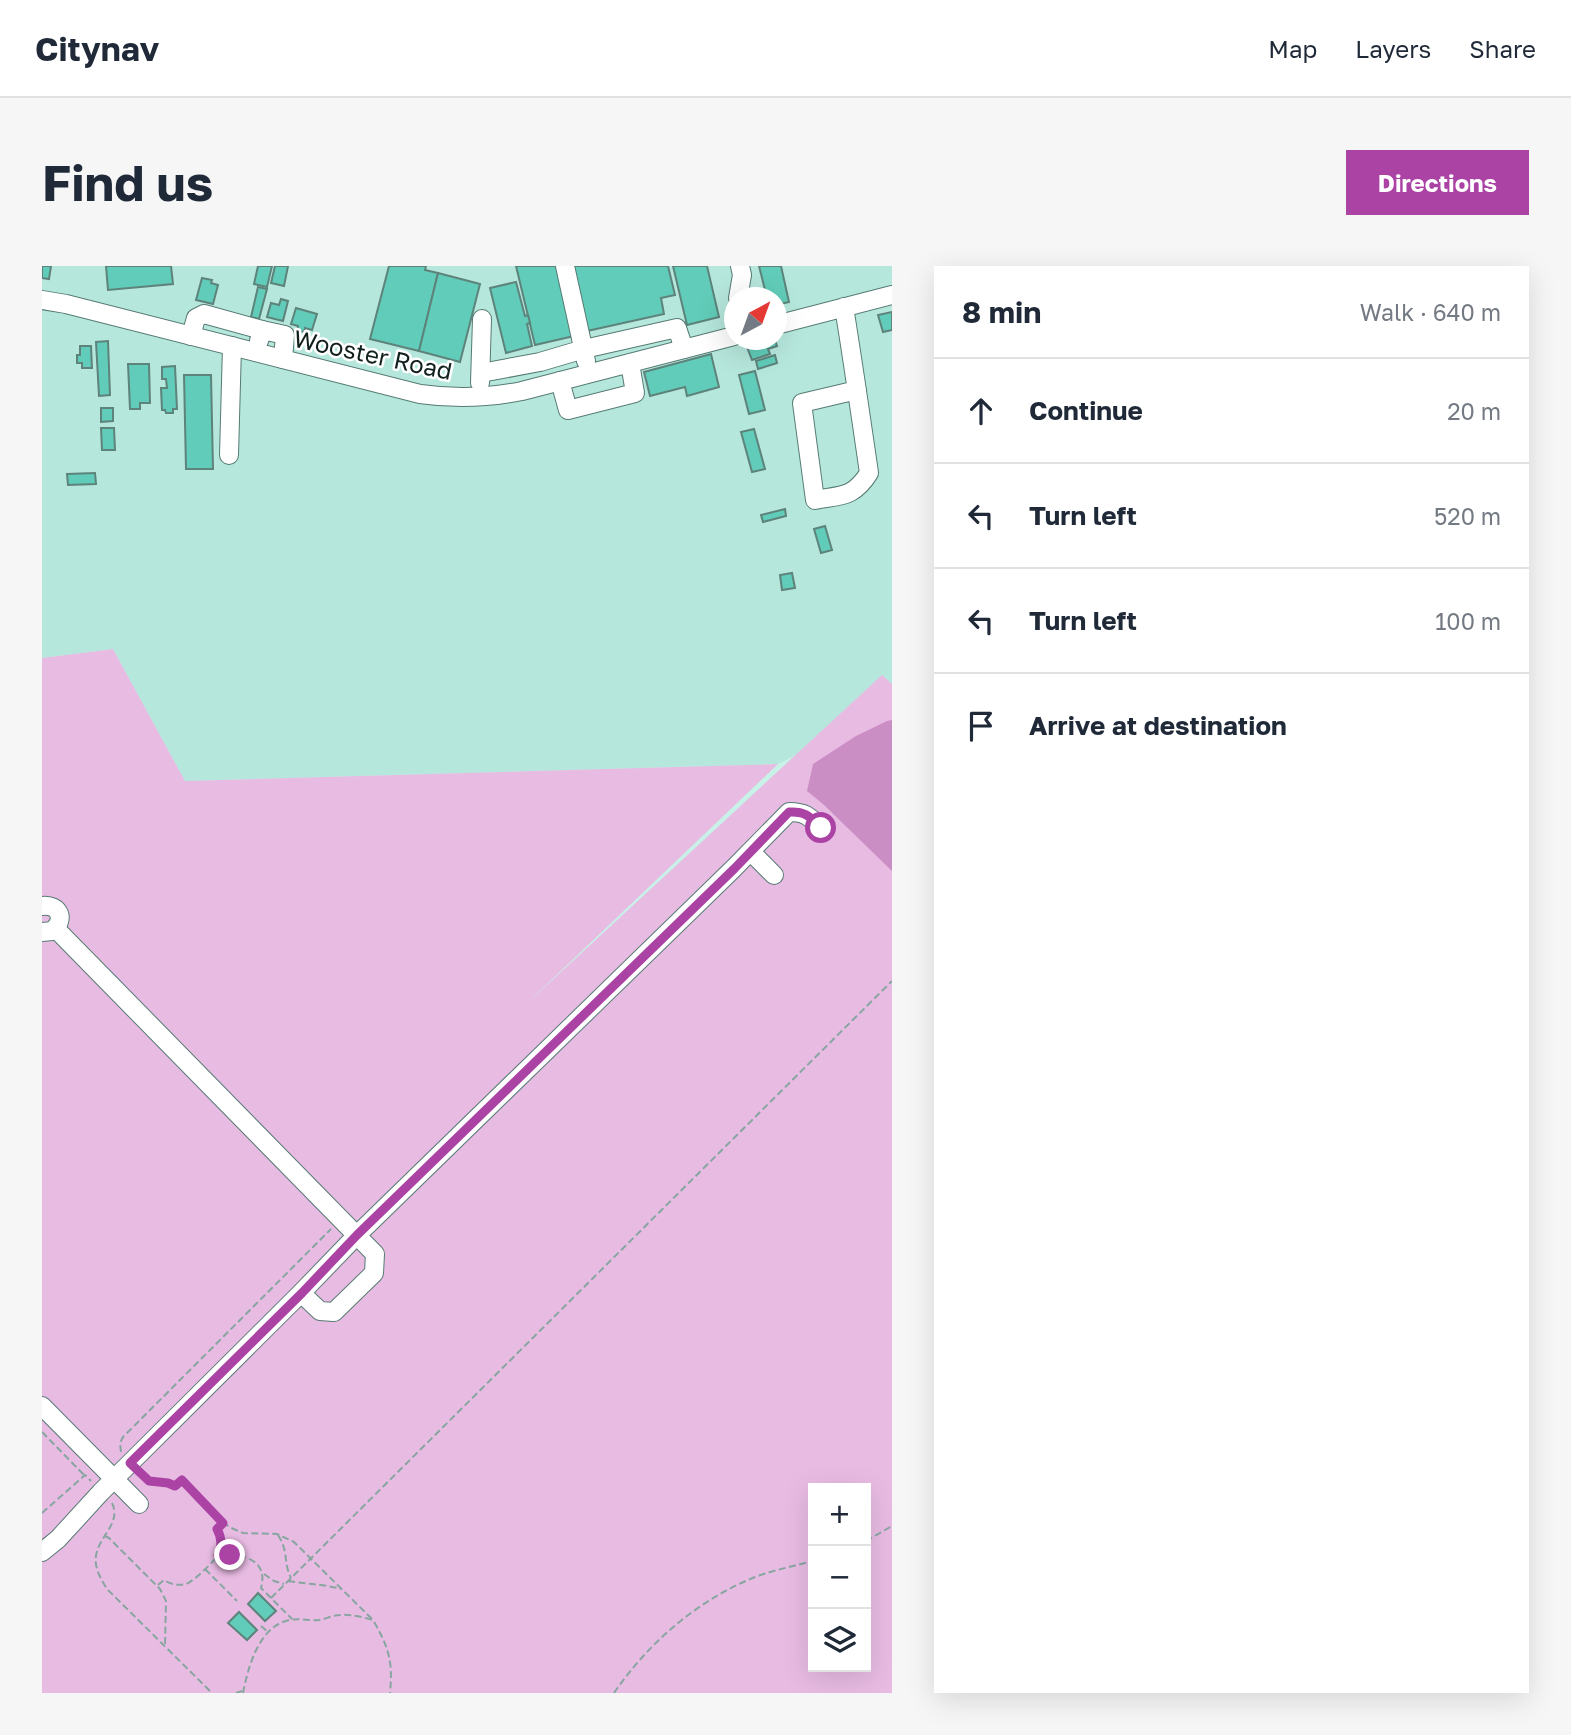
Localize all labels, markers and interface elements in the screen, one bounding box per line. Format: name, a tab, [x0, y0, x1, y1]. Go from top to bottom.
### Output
text: Citynav	[35, 29, 159, 68]
text: Map	[1268, 34, 1317, 63]
text: Layers	[1355, 34, 1431, 63]
text: Share	[1469, 34, 1536, 63]
button: Directions	[1346, 150, 1529, 215]
text: Find us	[42, 153, 213, 212]
north arrow	[724, 287, 787, 350]
text: 8 min	[962, 294, 1041, 330]
text: Walk · 640 m	[1360, 298, 1501, 326]
street label: Wooster Road	[291, 323, 455, 385]
icon: ahead	[962, 392, 1000, 430]
text: Continue	[1029, 395, 1143, 426]
text: 20 m	[1447, 397, 1501, 425]
icon: left	[962, 497, 1000, 535]
text: Turn left	[1029, 500, 1137, 531]
text: 520 m	[1434, 502, 1501, 530]
icon: left	[962, 602, 1000, 640]
text: Turn left	[1029, 605, 1137, 636]
text: 100 m	[1435, 607, 1501, 635]
icon: arrive	[962, 707, 1000, 745]
text: Arrive at destination	[1029, 710, 1287, 741]
route start	[805, 812, 836, 843]
map controls	[808, 1483, 871, 1672]
button: +	[808, 1483, 871, 1546]
route end	[214, 1539, 245, 1570]
button: −	[808, 1546, 871, 1609]
button: layers	[808, 1609, 871, 1672]

